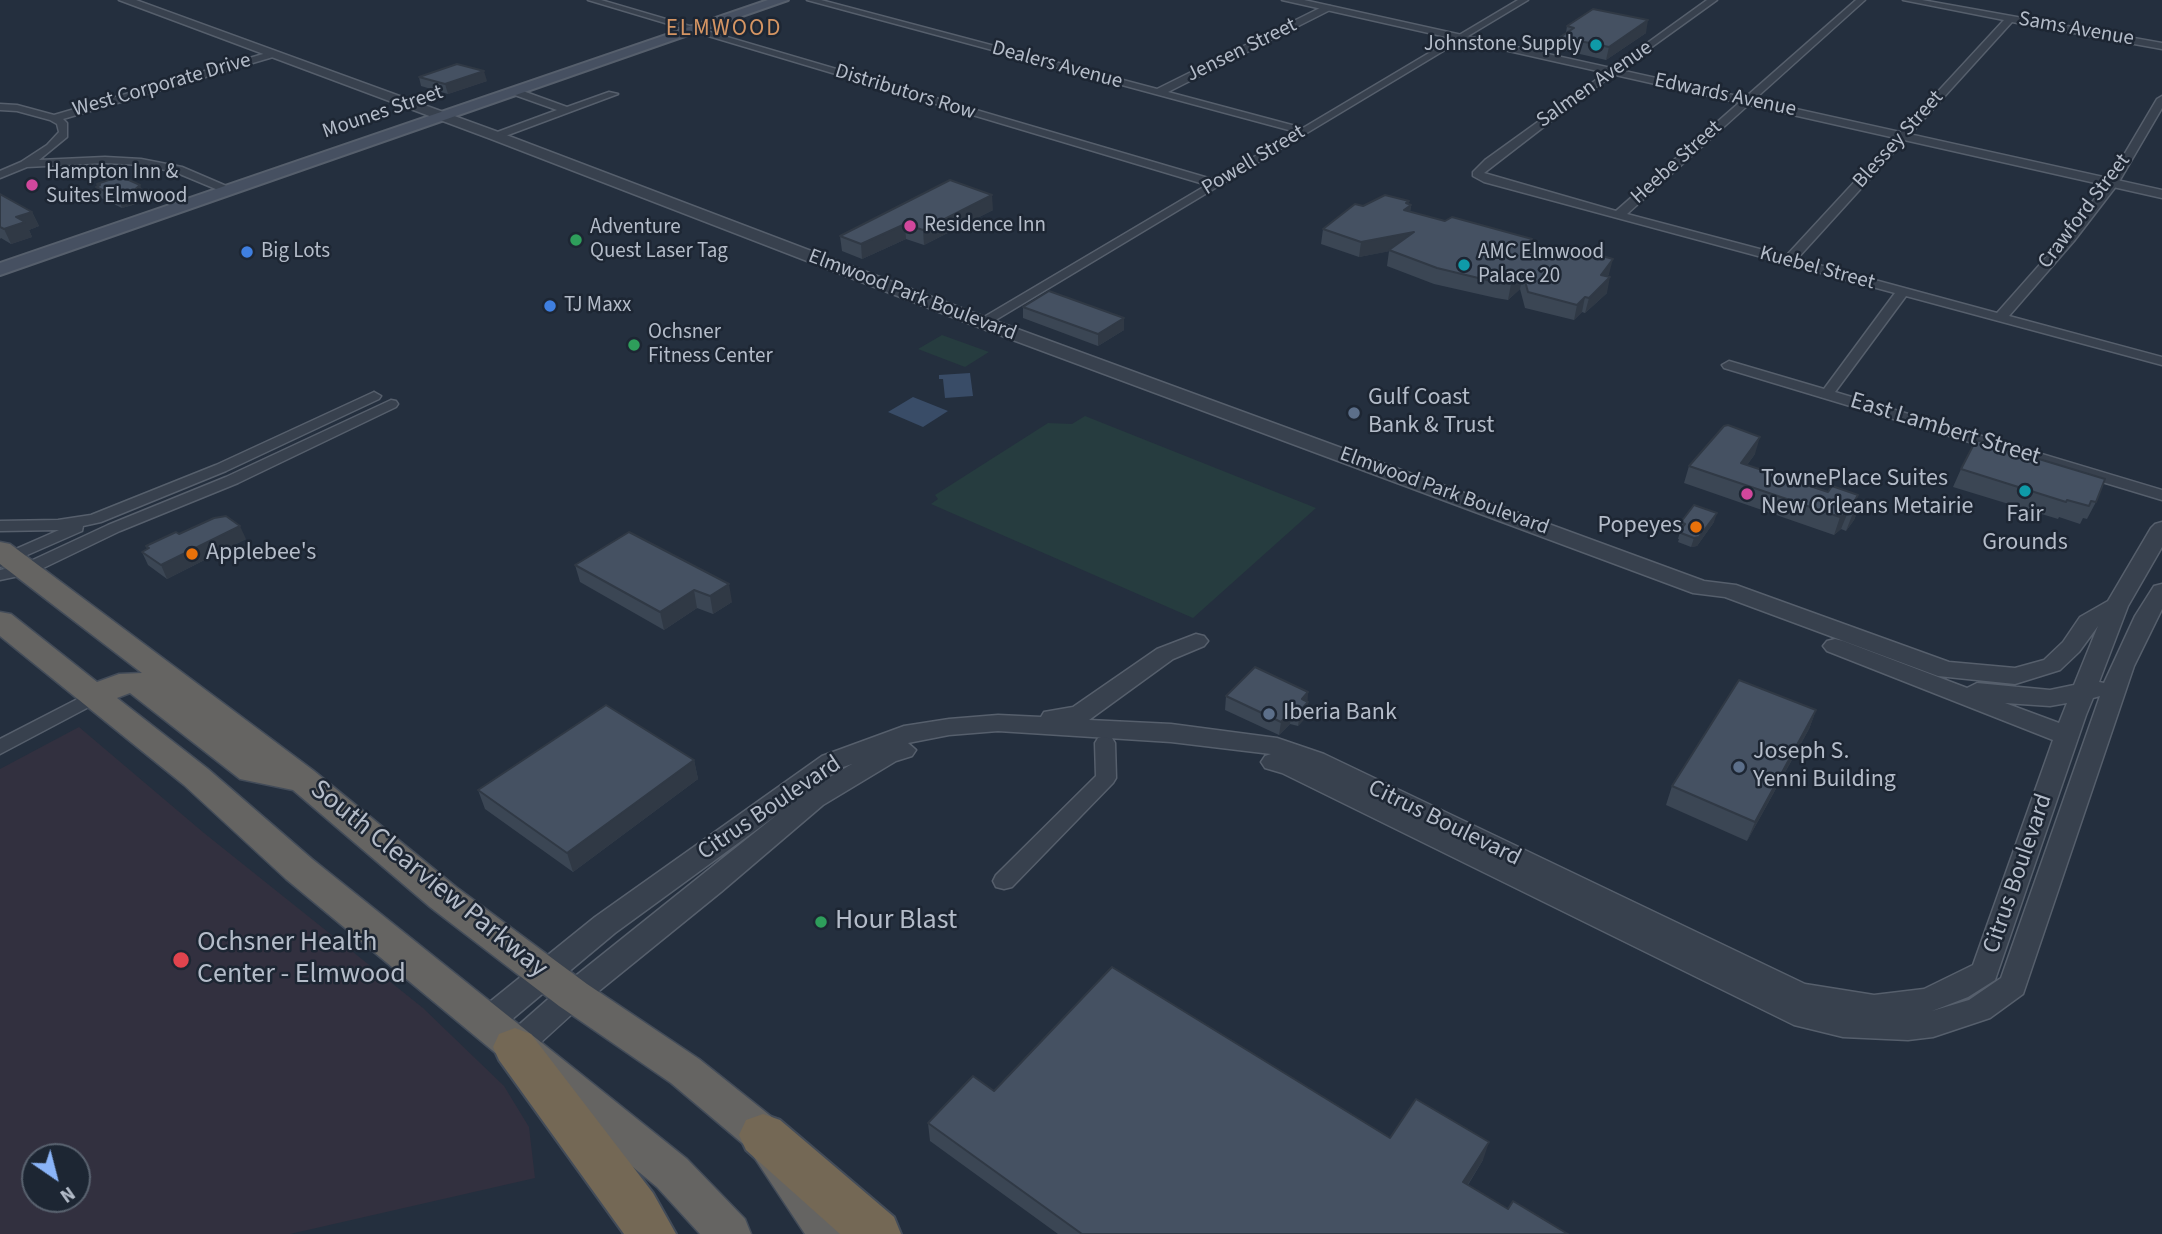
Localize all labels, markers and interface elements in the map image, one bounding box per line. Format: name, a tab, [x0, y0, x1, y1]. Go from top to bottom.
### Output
street label: Sams Avenue	[2016, 7, 2136, 53]
street label: Jensen Street	[1183, 13, 1301, 89]
district label: ELMWOOD	[667, 16, 781, 44]
place label: Johnstone Supply	[1424, 32, 1582, 58]
street label: Dealers Avenue	[989, 36, 1125, 96]
street label: Salmen Avenue	[1532, 36, 1658, 134]
marker: Johnstone Supply	[1588, 37, 1604, 53]
street label: West Corporate Drive	[70, 48, 254, 124]
street label: Distributors Row	[832, 60, 978, 126]
street label: Edwards Avenue	[1652, 69, 1798, 123]
street label: Mounes Street	[320, 81, 446, 145]
street label: Blessey Street	[1849, 86, 1949, 194]
street label: Heebe Street	[1626, 116, 1728, 210]
street label: Powell Street	[1198, 120, 1310, 202]
street label: Crawford Street	[2034, 150, 2136, 274]
place label: Hampton Inn & Suites Elmwood	[46, 160, 187, 210]
marker: Hampton Inn & Suites Elmwood	[24, 177, 40, 193]
place label: Residence Inn	[924, 213, 1046, 239]
place label: Adventure Quest Laser Tag	[590, 215, 728, 265]
marker: Residence Inn	[902, 218, 918, 234]
marker: Adventure Quest Laser Tag	[568, 232, 584, 248]
place label: Big Lots	[261, 239, 330, 265]
place label: AMC Elmwood Palace 20	[1478, 240, 1604, 290]
street label: Kuebel Street	[1757, 242, 1877, 296]
marker: Big Lots	[239, 244, 255, 260]
street label: Elmwood Park Boulevard	[804, 245, 1020, 347]
marker: AMC Elmwood Palace 20	[1456, 257, 1472, 273]
place label: TJ Maxx	[564, 293, 631, 319]
marker: TJ Maxx	[542, 298, 558, 314]
place label: Ochsner Fitness Center	[648, 320, 773, 370]
marker: Ochsner Fitness Center	[626, 337, 642, 353]
place label: Gulf Coast Bank & Trust	[1368, 385, 1494, 441]
street label: East Lambert Street	[1846, 387, 2044, 473]
marker: Gulf Coast Bank & Trust	[1346, 405, 1362, 421]
street label: Elmwood Park Boulevard	[1336, 442, 1552, 542]
place label: TownePlace Suites New Orleans Metairie	[1761, 466, 1973, 522]
marker: Fair Grounds	[2017, 483, 2033, 499]
marker: TownePlace Suites New Orleans Metairie	[1739, 486, 1755, 502]
place label: Fair Grounds	[1982, 502, 2068, 558]
place label: Popeyes	[1598, 513, 1682, 541]
marker: Popeyes	[1688, 519, 1704, 535]
place label: Applebee's	[206, 540, 316, 568]
marker: Applebee's	[184, 546, 200, 562]
place label: Iberia Bank	[1283, 700, 1397, 728]
marker: Iberia Bank	[1261, 706, 1277, 722]
place label: Joseph S. Yenni Building	[1753, 739, 1896, 795]
street label: Citrus Boulevard	[693, 751, 847, 867]
marker: Joseph S. Yenni Building	[1731, 759, 1747, 775]
street label: South Clearview Parkway	[302, 774, 554, 986]
street label: Citrus Boulevard	[1363, 775, 1525, 873]
street label: Citrus Boulevard	[1978, 791, 2060, 957]
place label: Hour Blast	[835, 905, 957, 939]
marker: Hour Blast	[813, 914, 829, 930]
place label: Ochsner Health Center - Elmwood	[197, 927, 406, 993]
marker: Ochsner Health Center - Elmwood	[171, 950, 191, 970]
north arrow	[21, 1143, 91, 1213]
text: N	[54, 1179, 80, 1209]

